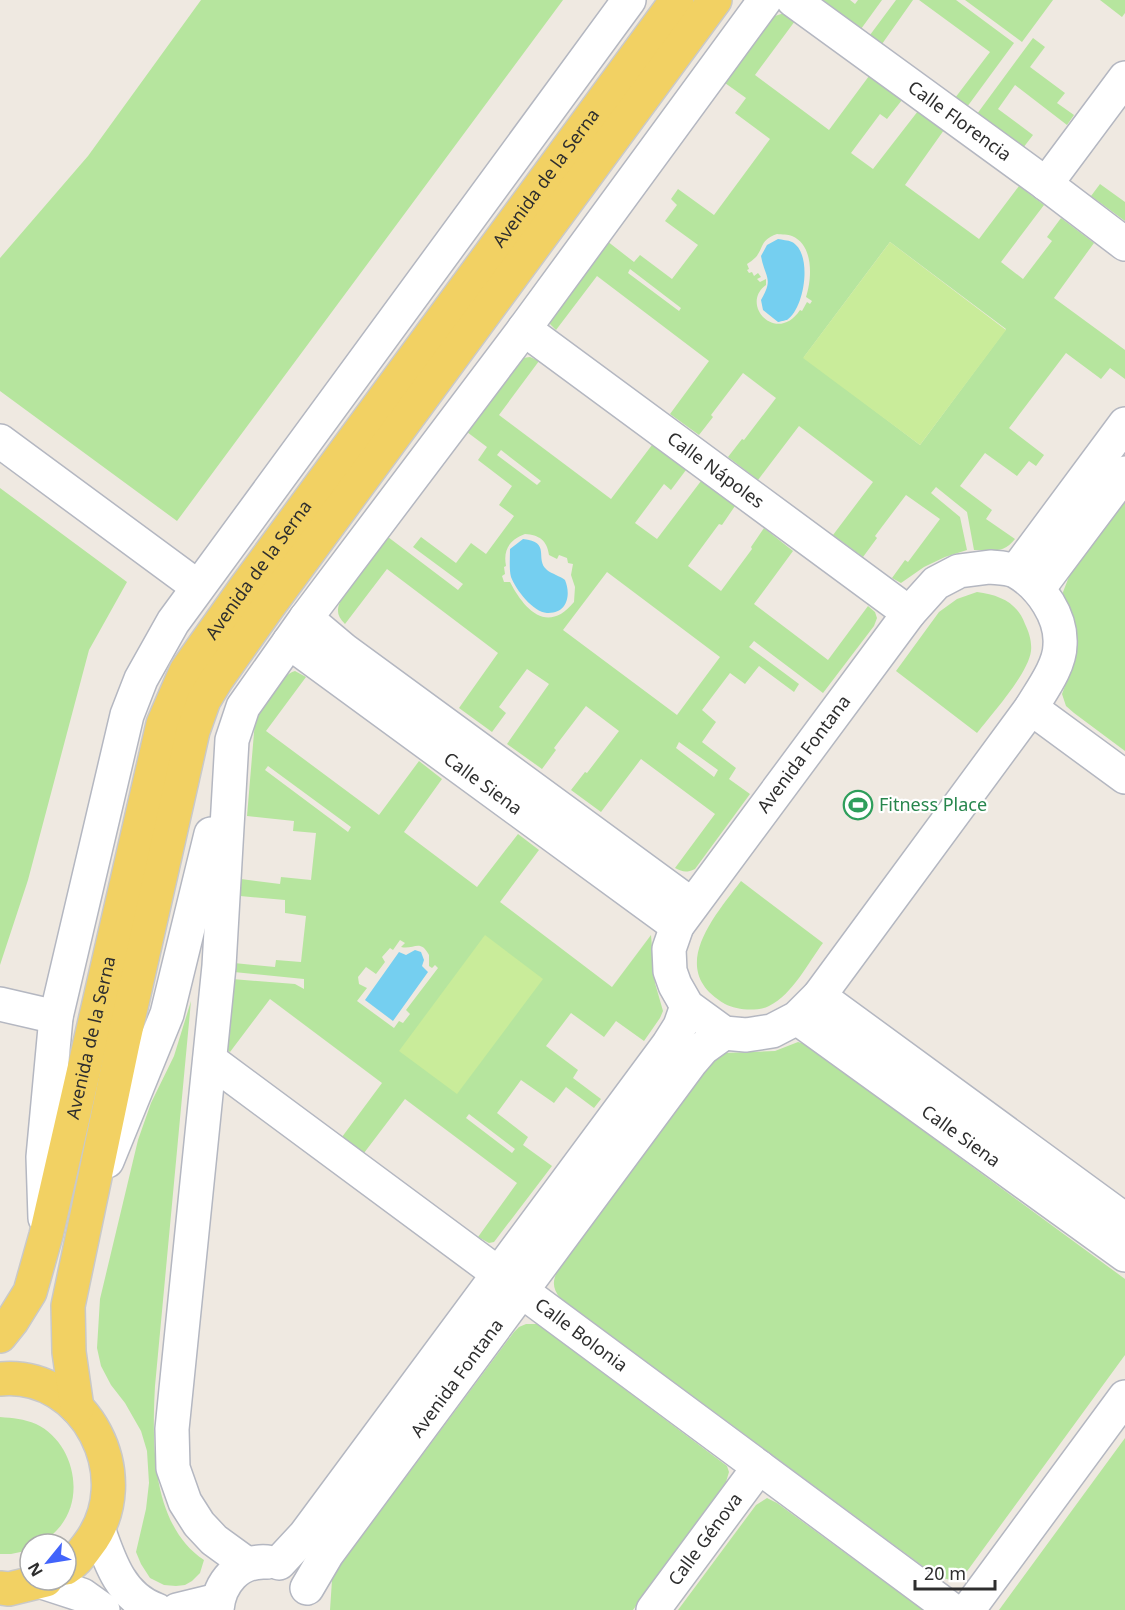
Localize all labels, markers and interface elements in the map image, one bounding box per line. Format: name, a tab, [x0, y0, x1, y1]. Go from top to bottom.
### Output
street label: Calle Florencia	[904, 75, 1017, 166]
street label: Avenida de la Serna	[486, 103, 604, 252]
street label: Calle Nápoles	[663, 426, 769, 513]
street label: Avenida de la Serna	[199, 495, 317, 644]
street label: Avenida Fontana	[751, 690, 855, 817]
street label: Calle Siena	[439, 746, 527, 820]
sports icon: Fitness Place	[842, 789, 874, 821]
place label: Fitness Place	[879, 792, 987, 816]
street label: Avenida de la Serna	[60, 954, 120, 1121]
street label: Calle Siena	[917, 1099, 1005, 1172]
street label: Calle Bolonia	[531, 1292, 633, 1377]
street label: Avenida Fontana	[404, 1314, 508, 1442]
street label: Calle Génova	[662, 1487, 747, 1590]
north arrow	[18, 1532, 78, 1592]
scale bar	[915, 1553, 994, 1591]
text: N	[22, 1558, 48, 1581]
text: 20 m	[924, 1561, 966, 1585]

